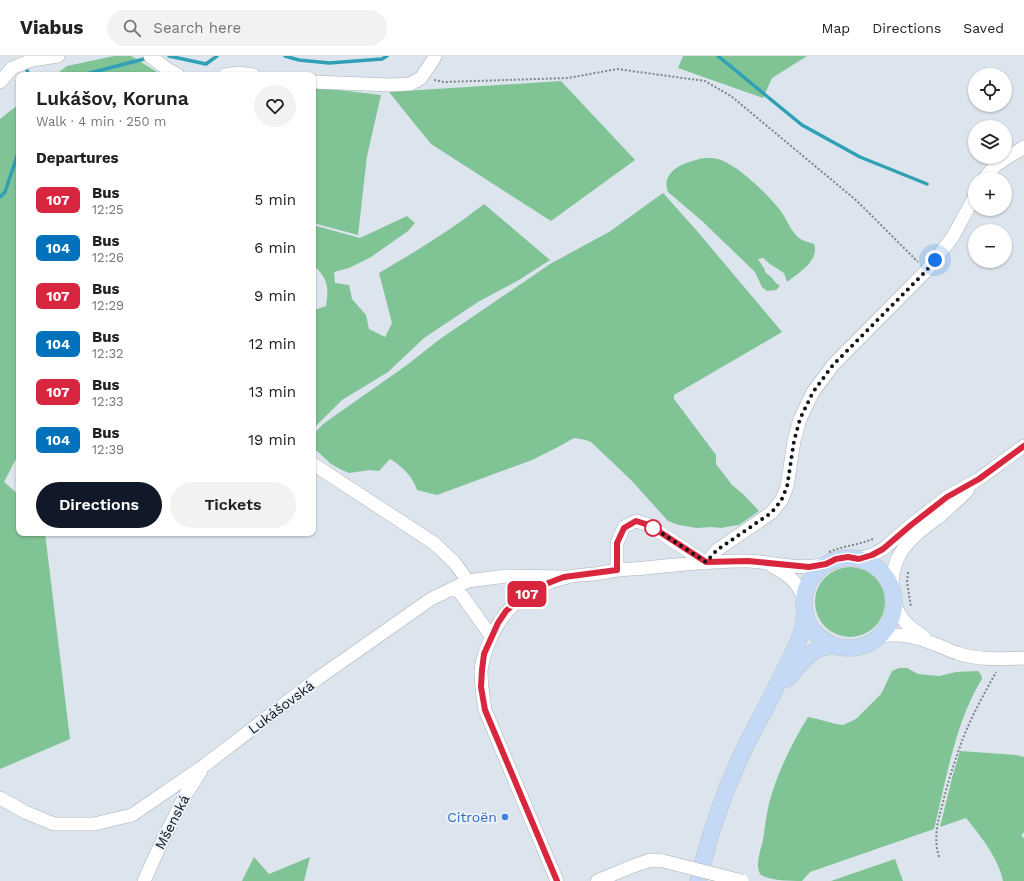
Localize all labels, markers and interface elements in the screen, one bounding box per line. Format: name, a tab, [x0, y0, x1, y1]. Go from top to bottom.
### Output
search box	[107, 10, 387, 46]
text: Viabus	[20, 16, 83, 39]
icon: search	[121, 17, 143, 39]
text: Search here	[153, 19, 241, 37]
text: Map	[822, 20, 850, 36]
text: Directions	[872, 20, 941, 36]
text: Saved	[963, 20, 1004, 36]
map controls	[968, 68, 1012, 268]
button: locate	[968, 68, 1012, 112]
button: heart	[254, 85, 296, 127]
text: Lukášov, Koruna	[36, 87, 189, 110]
text: Walk · 4 min · 250 m	[36, 114, 166, 129]
button: layers	[968, 120, 1012, 164]
text: Departures	[36, 149, 119, 167]
button: +	[968, 172, 1012, 216]
text: Bus	[92, 184, 120, 202]
text: 5 min	[255, 191, 296, 209]
text: 107	[46, 192, 70, 208]
text: 12:25	[92, 202, 124, 217]
button: −	[968, 224, 1012, 268]
text: Bus	[92, 232, 120, 250]
text: 6 min	[254, 239, 296, 257]
text: 104	[46, 240, 70, 256]
text: 12:26	[92, 250, 124, 265]
your location	[925, 250, 945, 270]
text: Bus	[92, 280, 120, 298]
text: 9 min	[254, 287, 296, 305]
text: 107	[46, 288, 70, 304]
text: 12:29	[92, 298, 124, 313]
text: Bus	[92, 328, 120, 346]
text: 12 min	[249, 335, 296, 353]
text: 104	[46, 336, 70, 352]
text: 12:32	[92, 346, 124, 361]
text: Bus	[92, 376, 120, 394]
text: 13 min	[249, 383, 296, 401]
text: 107	[46, 384, 70, 400]
text: 12:33	[92, 394, 124, 409]
text: Bus	[92, 424, 120, 442]
text: 19 min	[248, 431, 296, 449]
text: 104	[46, 432, 70, 448]
text: 12:39	[92, 442, 124, 457]
button: Directions	[36, 482, 162, 528]
button: Tickets	[170, 482, 296, 528]
unlabelled marker	[644, 519, 662, 537]
line badge: 107	[504, 581, 550, 607]
text: 107	[515, 586, 539, 602]
street label: Lukášovská	[245, 677, 317, 737]
street label: Mšenská	[151, 792, 193, 852]
place label: Citroën	[447, 809, 497, 825]
marker: Citroën	[500, 812, 510, 822]

